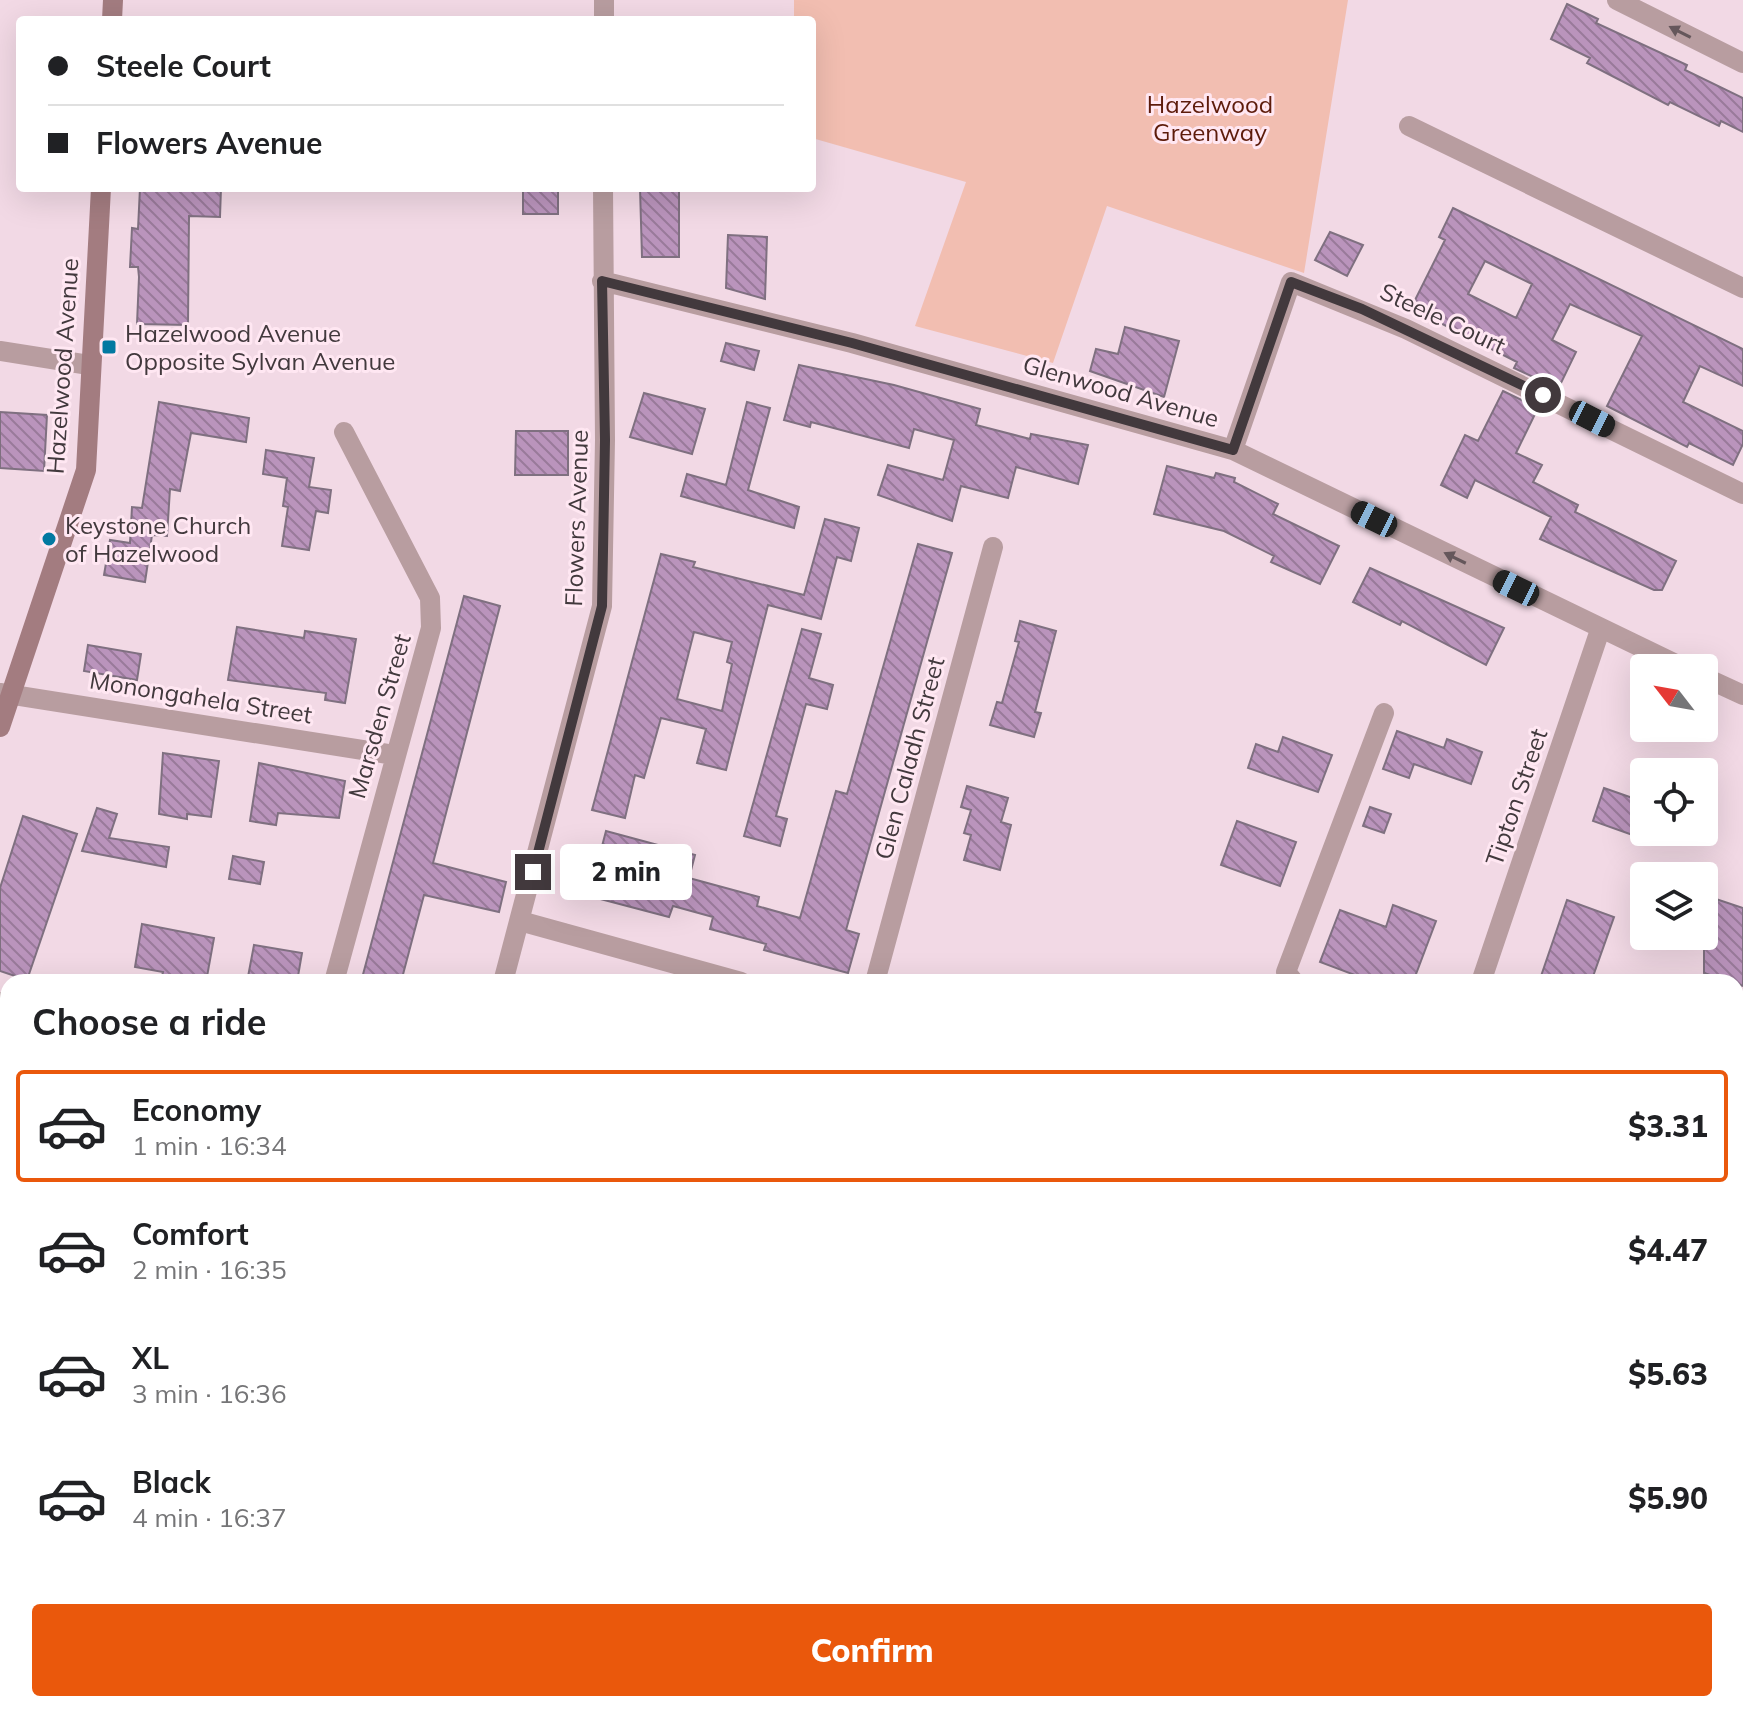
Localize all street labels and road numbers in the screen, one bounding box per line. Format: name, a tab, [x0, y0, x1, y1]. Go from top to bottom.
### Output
street label: Hazelwood Avenue	[39, 257, 85, 475]
street label: Steele Court	[1375, 276, 1511, 360]
street label: Glenwood Avenue	[1019, 349, 1223, 433]
street label: Flowers Avenue	[558, 429, 594, 607]
street label: Marsden Street	[341, 630, 417, 802]
street label: Glen Caladh Street	[868, 654, 950, 862]
street label: Monongahela Street	[88, 665, 314, 729]
street label: Tipton Street	[1479, 724, 1553, 870]

